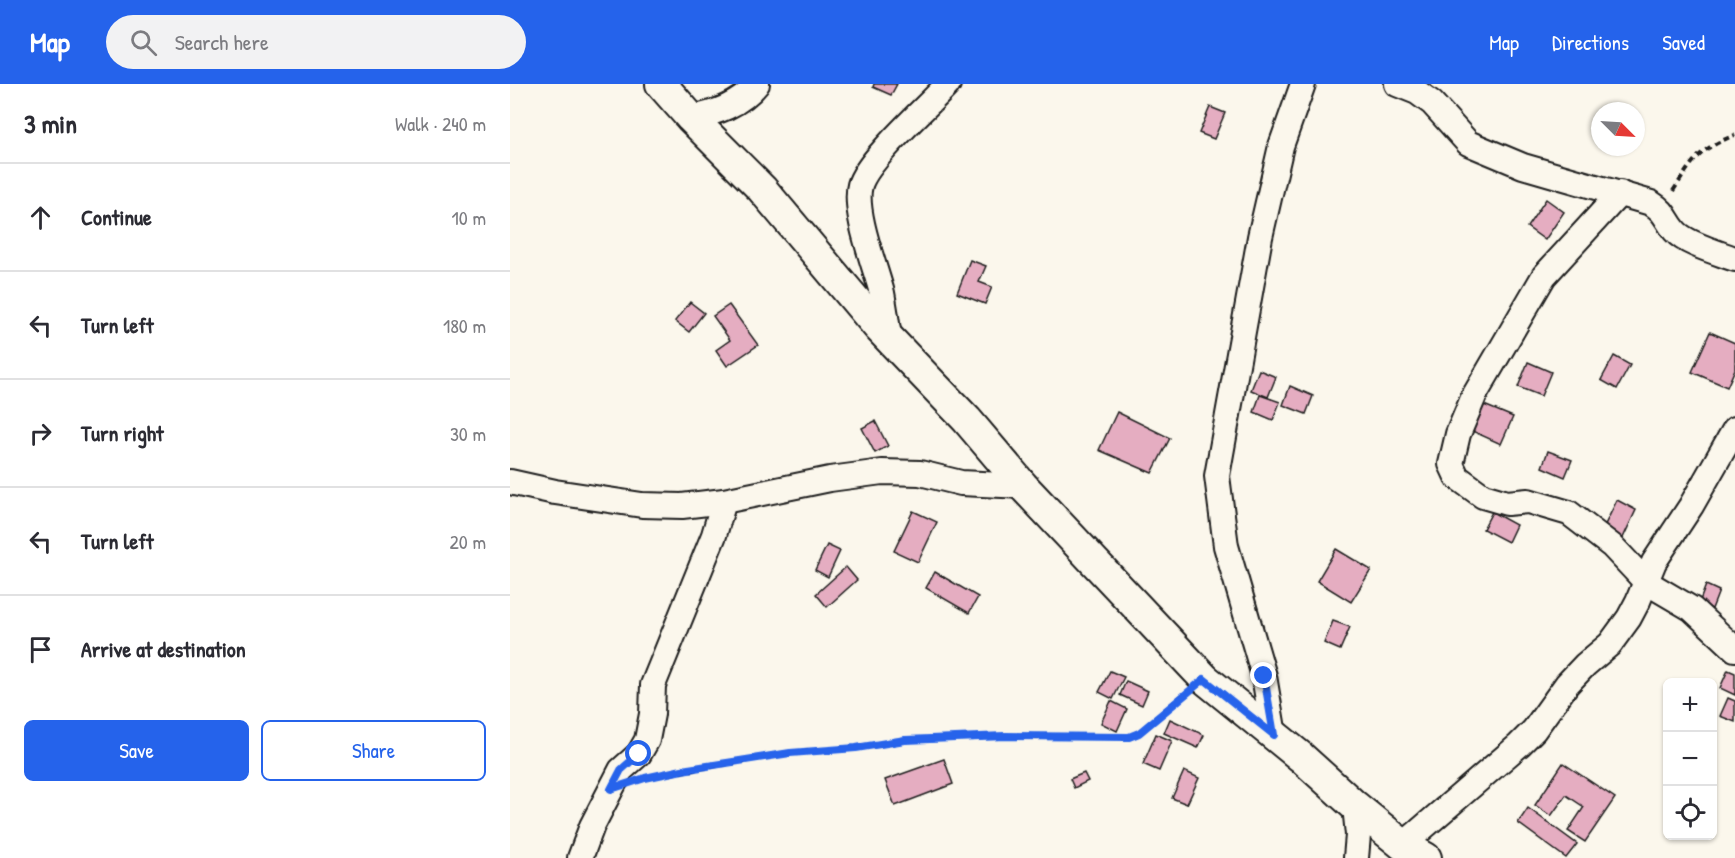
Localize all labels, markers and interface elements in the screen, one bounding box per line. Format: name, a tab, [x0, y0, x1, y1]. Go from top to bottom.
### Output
search box	[106, 15, 526, 69]
text: Map	[30, 23, 70, 61]
icon: search	[127, 26, 160, 59]
text: Search here	[175, 27, 269, 57]
text: Map	[1489, 28, 1519, 57]
text: Directions	[1552, 28, 1629, 57]
text: Saved	[1662, 28, 1705, 57]
north arrow	[1591, 102, 1645, 156]
text: 3 min	[24, 106, 77, 141]
text: Walk · 240 m	[395, 110, 486, 137]
icon: ahead	[24, 201, 57, 234]
text: Continue	[81, 202, 152, 232]
text: 10 m	[452, 204, 486, 231]
icon: left	[24, 309, 57, 342]
text: Turn left	[81, 310, 154, 340]
text: 180 m	[443, 312, 486, 339]
icon: right	[24, 417, 57, 450]
text: Turn right	[81, 418, 164, 448]
text: 30 m	[450, 420, 486, 447]
icon: left	[24, 525, 57, 558]
text: Turn left	[81, 526, 154, 556]
text: 20 m	[449, 528, 486, 555]
icon: arrive	[24, 633, 57, 666]
text: Arrive at destination	[81, 634, 246, 664]
route end	[1250, 662, 1276, 688]
map controls	[1663, 678, 1717, 840]
button: +	[1663, 678, 1717, 732]
button: Save	[24, 720, 249, 781]
button: Share	[261, 720, 486, 781]
button: −	[1663, 732, 1717, 786]
route start	[625, 740, 651, 766]
button: locate	[1663, 786, 1717, 840]

